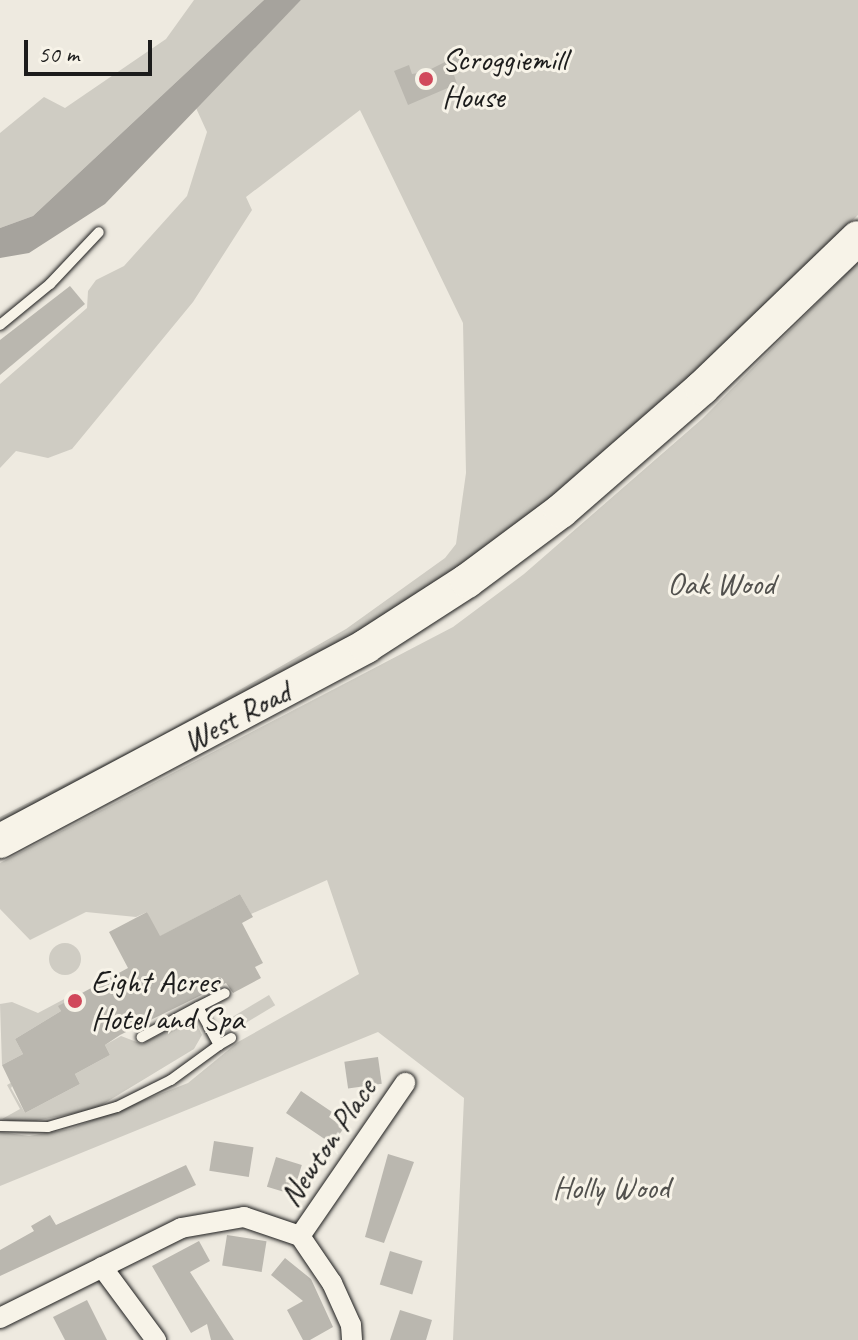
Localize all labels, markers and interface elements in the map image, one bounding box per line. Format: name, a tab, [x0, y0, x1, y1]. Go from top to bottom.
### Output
scale bar	[28, 24, 156, 74]
text: 50 m	[38, 39, 79, 69]
place label: Scroggiemill House	[442, 42, 567, 117]
marker: Scroggiemill House	[417, 70, 435, 88]
park label: Oak Wood	[667, 565, 775, 603]
street label: West Road	[177, 673, 297, 761]
place label: Eight Acres Hotel and Spa	[91, 964, 245, 1039]
marker: Eight Acres Hotel and Spa	[66, 992, 84, 1010]
street label: Newton Place	[271, 1071, 385, 1215]
park label: Holly Wood	[553, 1169, 669, 1207]

